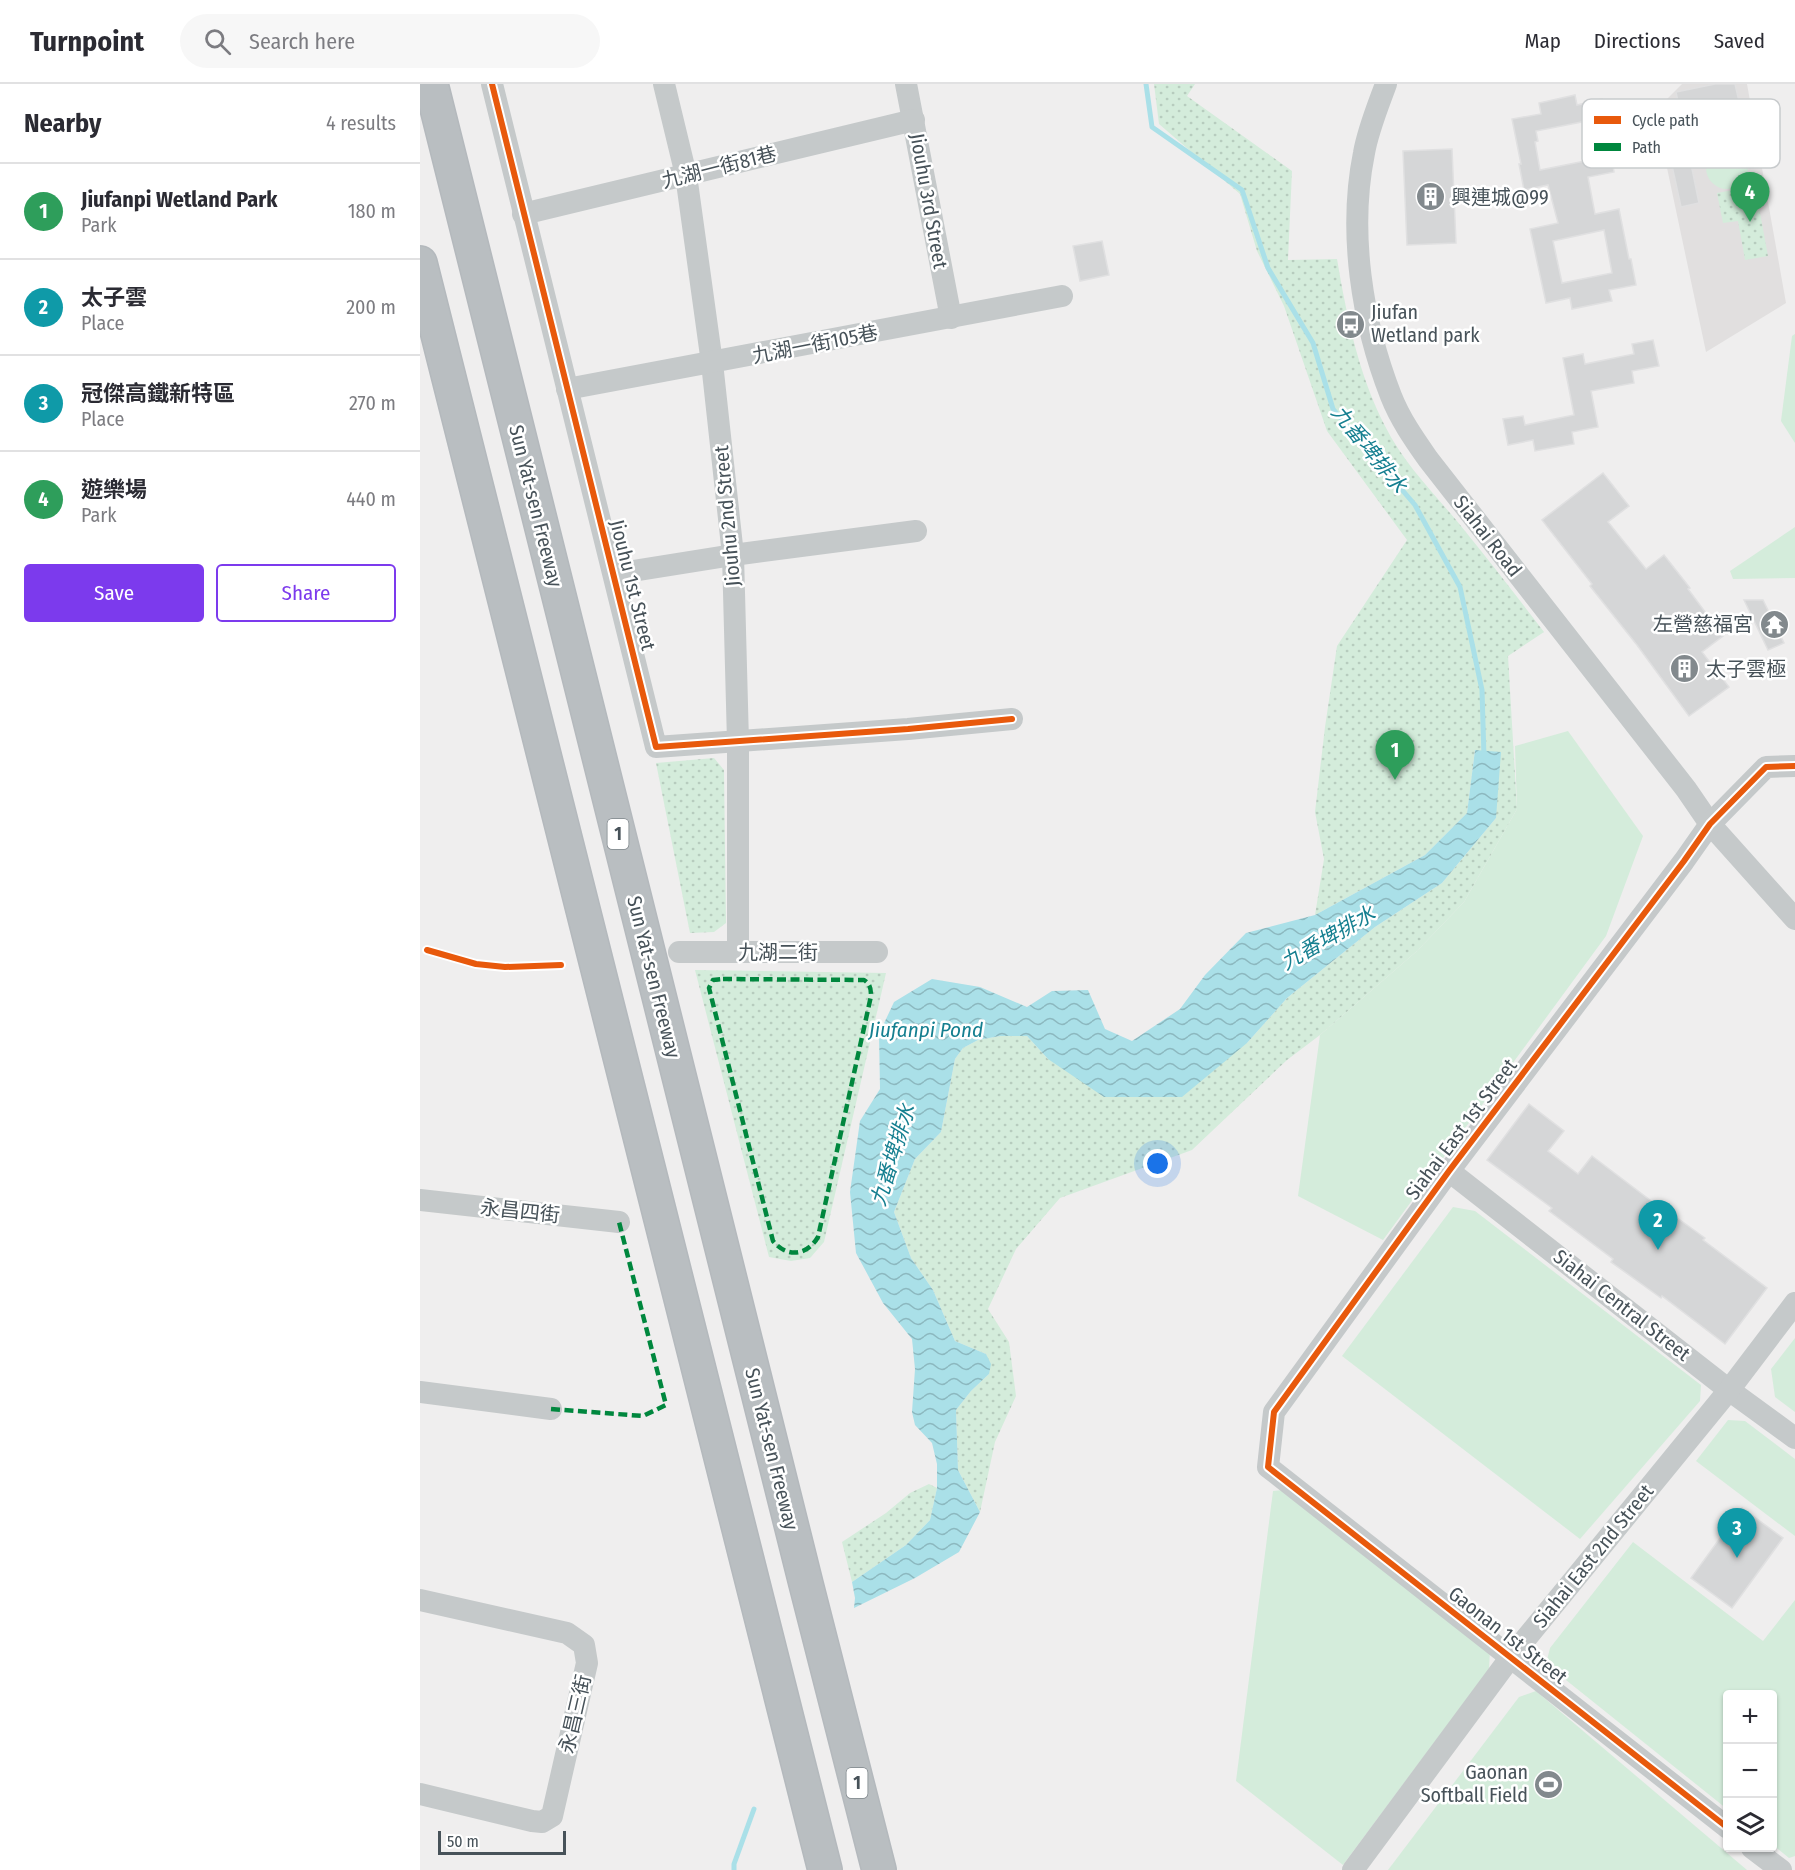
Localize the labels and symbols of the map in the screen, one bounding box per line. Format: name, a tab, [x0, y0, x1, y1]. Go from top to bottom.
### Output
legend	[1582, 99, 1780, 168]
text: Cycle path	[1632, 111, 1699, 130]
street label: Jiouhu 3rd Street	[905, 131, 953, 271]
text: Path	[1632, 138, 1661, 157]
street label: 九湖一街81巷	[659, 141, 779, 193]
pin: 4	[1730, 172, 1770, 222]
building icon: 興連城@99	[1414, 181, 1446, 213]
place label: 興連城@99	[1451, 185, 1549, 209]
place label: Jiufan Wetland park	[1371, 300, 1480, 347]
bus stop icon: Jiufan Wetland park	[1334, 308, 1366, 340]
street label: 九湖一街105巷	[750, 320, 880, 368]
water label: 九番埤排水	[1326, 400, 1413, 499]
street label: Sun Yat-sen Freeway	[504, 423, 568, 590]
street label: Jiouhu 2nd Street	[709, 444, 745, 587]
street label: Siahai Road	[1449, 491, 1527, 581]
street label: Jiouhu 1st Street	[605, 517, 661, 653]
temple icon: 左營慈福宮	[1758, 608, 1790, 640]
place label: 左營慈福宮	[1653, 612, 1753, 636]
building icon: 太子雲極	[1669, 653, 1701, 685]
place label: 太子雲極	[1706, 657, 1786, 681]
pin: 1	[1376, 730, 1414, 780]
road number: 1	[608, 819, 628, 849]
street label: Sun Yat-sen Freeway	[622, 894, 686, 1061]
water label: 九番埤排水	[1276, 900, 1381, 976]
street label: 九湖二街	[738, 940, 818, 964]
water label: Jiufanpi Pond	[868, 1017, 983, 1043]
street label: Siahai East 1st Street	[1400, 1053, 1522, 1204]
water label: 九番埤排水	[865, 1100, 921, 1209]
your location	[1143, 1149, 1172, 1178]
street label: 永昌四街	[479, 1195, 561, 1227]
pin: 2	[1638, 1200, 1678, 1250]
street label: Siahai Central Street	[1549, 1244, 1695, 1366]
street label: Sun Yat-sen Freeway	[740, 1366, 804, 1533]
street label: Siahai East 2nd Street	[1528, 1479, 1658, 1632]
pin: 3	[1718, 1508, 1756, 1558]
street label: Gaonan 1st Street	[1444, 1581, 1573, 1689]
street label: 永昌三街	[554, 1672, 596, 1756]
place label: Gaonan Softball Field	[1421, 1760, 1528, 1807]
road number: 1	[846, 1768, 868, 1798]
sports icon: Gaonan Softball Field	[1533, 1768, 1565, 1800]
scale bar	[438, 1828, 566, 1856]

